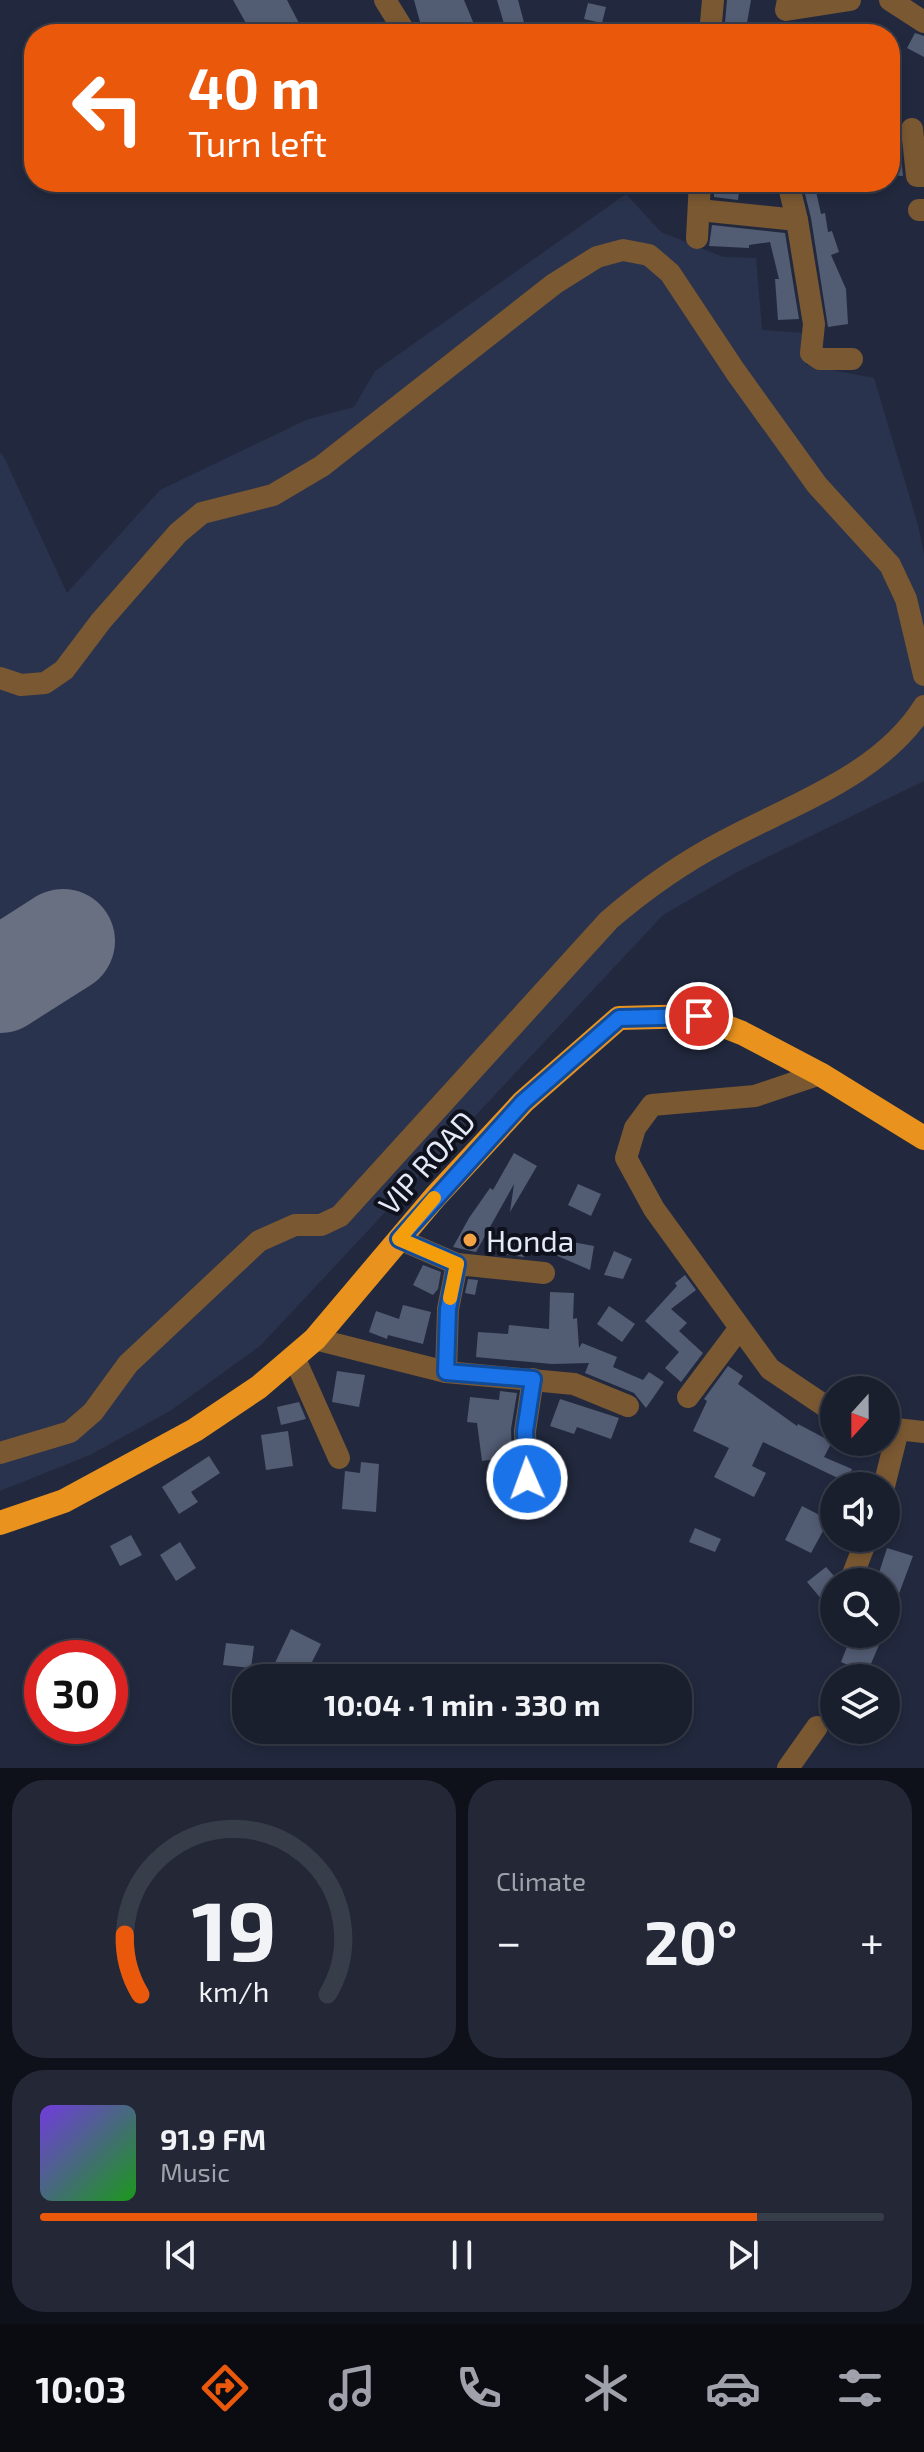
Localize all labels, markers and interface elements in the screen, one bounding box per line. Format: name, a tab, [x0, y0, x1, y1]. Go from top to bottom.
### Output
text: 40 m	[188, 53, 320, 120]
icon: left	[56, 56, 160, 160]
text: Turn left	[188, 121, 327, 164]
pin	[665, 982, 733, 1050]
icon: arrive	[677, 994, 721, 1038]
street label: VIP ROAD	[370, 1103, 482, 1221]
place label: Honda	[486, 1222, 574, 1258]
marker: Honda	[461, 1231, 479, 1249]
north arrow	[820, 1376, 900, 1456]
map controls	[820, 1376, 900, 1744]
position arrow	[485, 1437, 569, 1521]
button: sound	[820, 1472, 900, 1552]
button: search	[820, 1568, 900, 1648]
speed limit sign: 30	[24, 1640, 128, 1744]
button: layers	[820, 1664, 900, 1744]
text: 10:04 · 1 min · 330 m	[324, 1686, 600, 1722]
text: Climate	[496, 1865, 586, 1896]
text: 19	[191, 1878, 277, 1978]
text: 20°	[644, 1905, 737, 1977]
text: −	[496, 1914, 522, 1967]
text: +	[860, 1914, 884, 1967]
text: km/h	[199, 1973, 269, 2008]
text: 91.9 FM	[160, 2120, 266, 2156]
text: Music	[160, 2156, 230, 2187]
icon: previous	[159, 2233, 203, 2277]
icon: pause	[440, 2233, 484, 2277]
icon: next	[721, 2233, 765, 2277]
icon: directions	[197, 2360, 253, 2416]
icon: music	[324, 2360, 380, 2416]
icon: phone	[451, 2360, 507, 2416]
icon: climate	[578, 2360, 634, 2416]
icon: car	[705, 2360, 761, 2416]
icon: filters	[832, 2360, 888, 2416]
text: 10:03	[36, 2367, 126, 2410]

